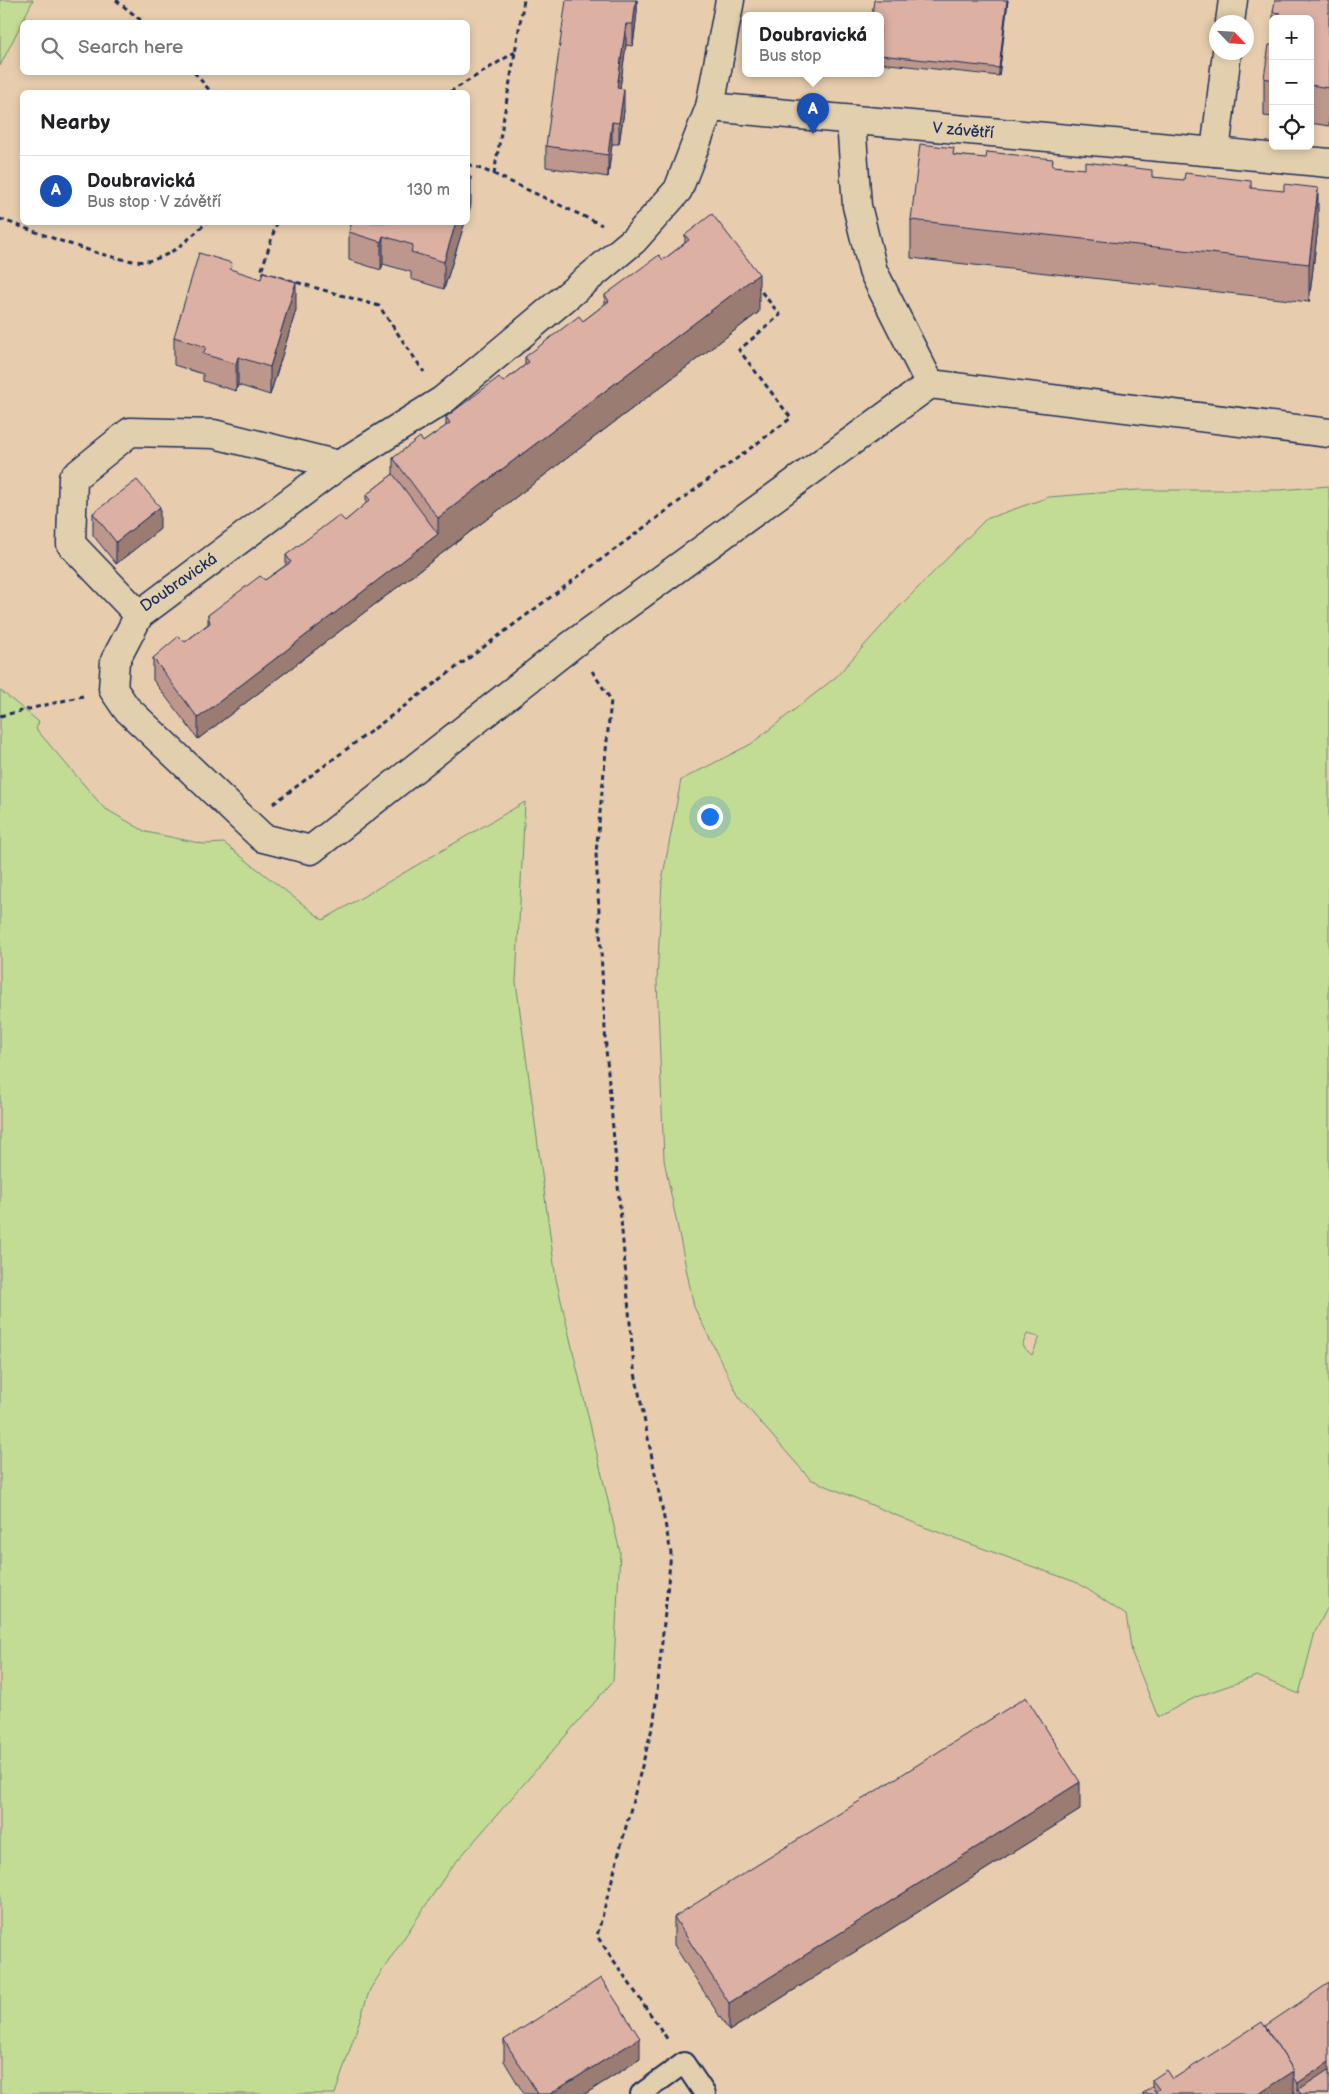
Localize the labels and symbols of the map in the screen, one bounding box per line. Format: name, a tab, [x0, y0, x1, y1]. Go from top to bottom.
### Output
north arrow	[1209, 15, 1254, 60]
pin: A	[797, 93, 829, 134]
street label: V závětří	[932, 119, 995, 143]
street label: Doubravická	[137, 550, 221, 616]
your location	[697, 804, 723, 830]

